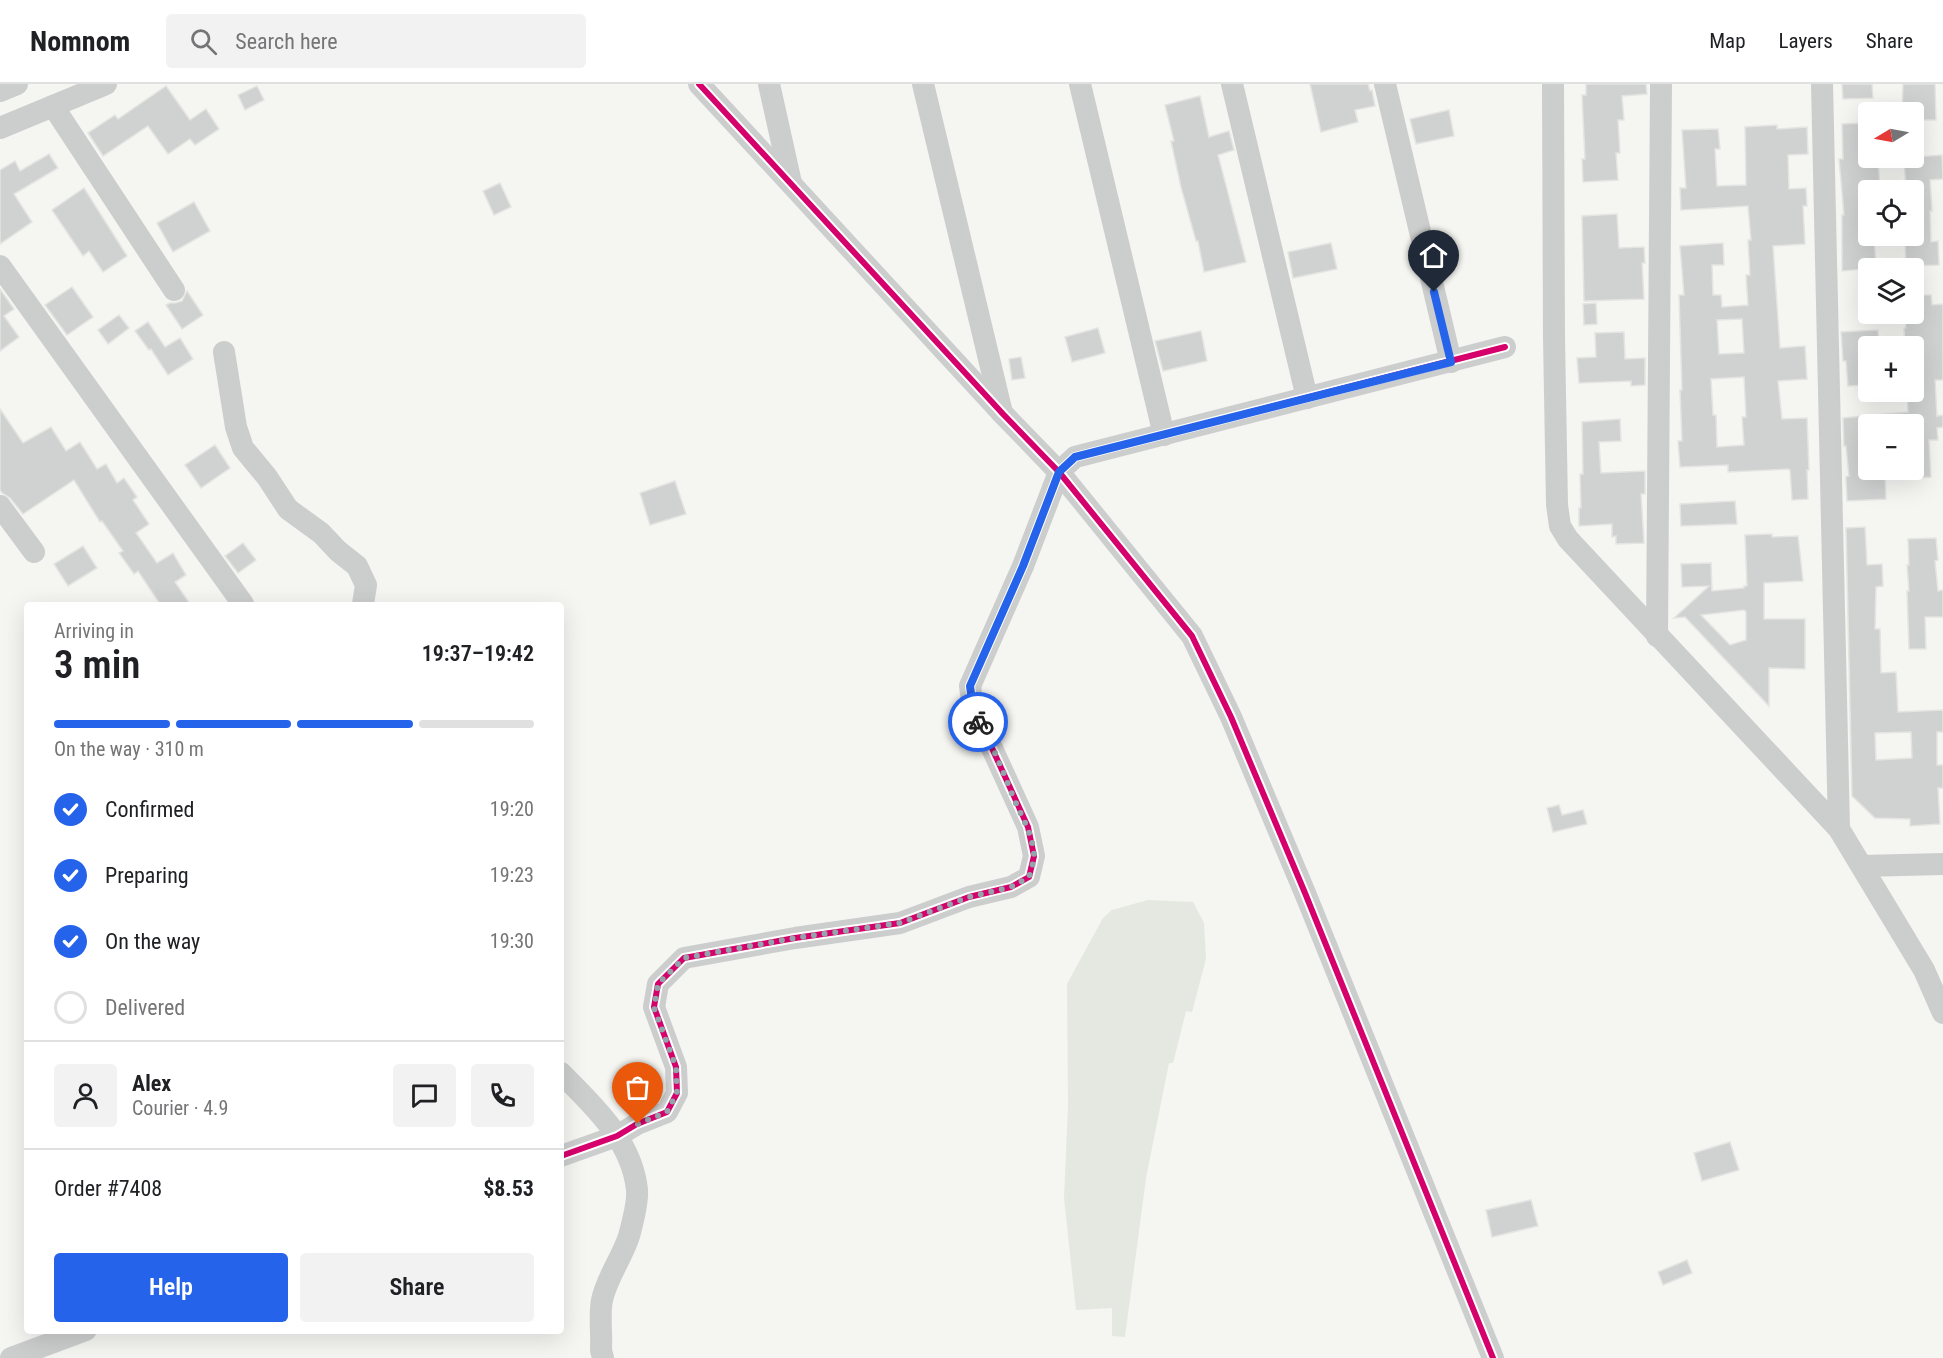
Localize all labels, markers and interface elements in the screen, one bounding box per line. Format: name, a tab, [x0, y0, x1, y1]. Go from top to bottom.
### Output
search box	[166, 14, 586, 68]
text: Nomnom	[30, 25, 130, 58]
icon: search	[187, 25, 220, 58]
text: Search here	[235, 29, 338, 54]
text: Map	[1709, 29, 1746, 53]
text: Layers	[1779, 29, 1833, 53]
text: Share	[1866, 29, 1913, 53]
north arrow	[1858, 102, 1924, 168]
map controls	[1858, 102, 1924, 480]
button: locate	[1858, 180, 1924, 246]
pin	[1408, 230, 1459, 292]
icon: home	[1417, 239, 1450, 272]
button: layers	[1858, 258, 1924, 324]
button: +	[1858, 336, 1924, 402]
button: −	[1858, 414, 1924, 480]
text: Arriving in	[54, 619, 134, 643]
text: 19:37–19:42	[422, 641, 534, 666]
text: 3 min	[54, 642, 140, 688]
courier	[948, 692, 1008, 752]
icon: bike	[962, 706, 995, 739]
text: On the way · 310 m	[54, 737, 204, 761]
icon: check	[54, 793, 87, 826]
text: Confirmed	[105, 797, 194, 822]
text: 19:20	[490, 797, 534, 821]
icon: check	[54, 859, 87, 892]
text: Preparing	[105, 863, 189, 888]
text: 19:23	[490, 863, 534, 887]
icon: check	[54, 925, 87, 958]
text: On the way	[105, 929, 200, 954]
text: 19:30	[490, 929, 534, 953]
text: Delivered	[105, 995, 185, 1020]
pin	[612, 1062, 663, 1124]
button: person	[54, 1064, 117, 1127]
button: chat	[393, 1064, 456, 1127]
button: phone	[471, 1064, 534, 1127]
text: Alex	[132, 1071, 171, 1096]
icon: bag	[621, 1071, 654, 1104]
text: Courier · 4.9	[132, 1096, 228, 1120]
text: Order #7408	[54, 1176, 162, 1201]
text: $8.53	[483, 1176, 534, 1201]
button: Help	[54, 1253, 288, 1322]
button: Share	[300, 1253, 534, 1322]

